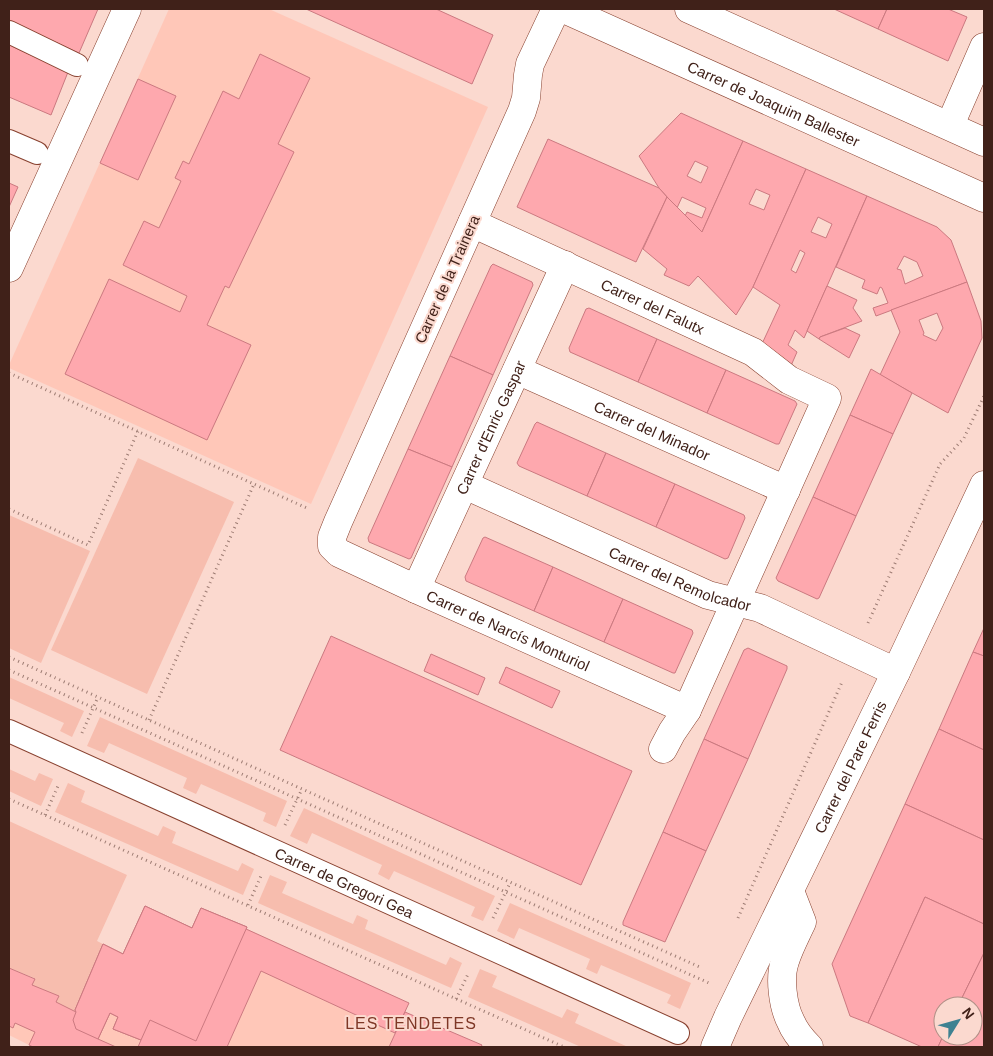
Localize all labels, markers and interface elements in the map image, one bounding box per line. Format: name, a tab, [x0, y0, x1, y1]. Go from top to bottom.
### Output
street label: Carrer de Joaquim Ballester	[685, 57, 862, 149]
street label: Carrer de la Trainera	[411, 212, 483, 346]
street label: Carrer del Falutx	[599, 275, 708, 337]
street label: Carrer d'Enric Gaspar	[452, 358, 528, 497]
street label: Carrer del Minador	[592, 397, 713, 464]
street label: Carrer del Remolcador	[606, 543, 753, 614]
street label: Carrer de Narcís Monturiol	[424, 586, 592, 674]
street label: Carrer del Pare Ferris	[810, 698, 889, 836]
street label: Carrer de Gregori Gea	[272, 844, 417, 921]
north arrow	[933, 996, 983, 1046]
text: N	[959, 1004, 978, 1022]
district label: LES TENDETES	[345, 1015, 477, 1032]

